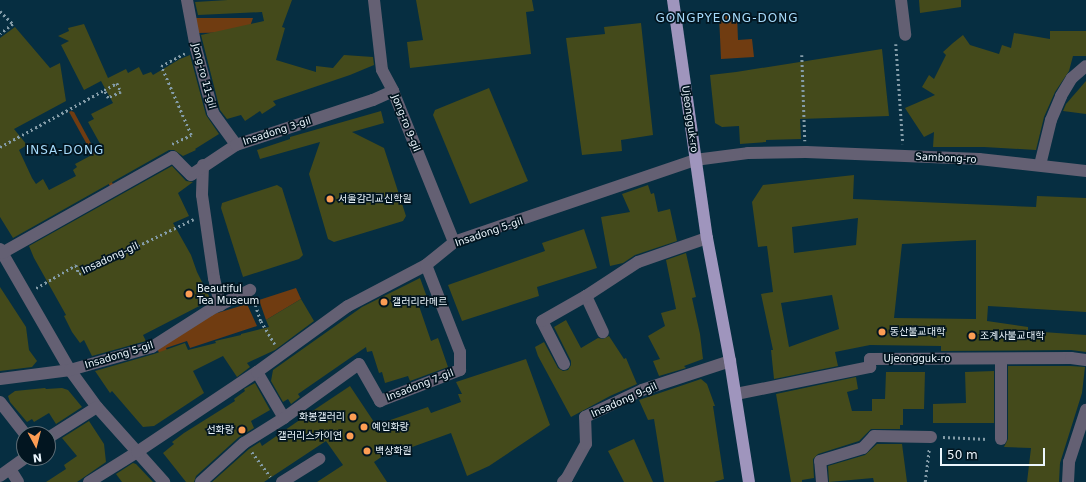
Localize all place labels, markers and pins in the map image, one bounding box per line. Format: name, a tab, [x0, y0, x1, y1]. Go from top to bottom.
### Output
place label: 서울감리교신학원	[338, 193, 412, 205]
marker: 서울감리교신학원	[325, 194, 335, 204]
place label: Beautiful Tea Museum	[197, 282, 259, 306]
marker: Beautiful Tea Museum	[184, 289, 194, 299]
place label: 갤러리라메르	[392, 296, 447, 308]
marker: 갤러리라메르	[379, 297, 389, 307]
place label: 동산불교대학	[890, 326, 945, 338]
marker: 동산불교대학	[877, 327, 887, 337]
place label: 조계사불교대학	[980, 330, 1044, 342]
marker: 조계사불교대학	[967, 331, 977, 341]
place label: 화봉갤러리	[299, 411, 345, 423]
marker: 화봉갤러리	[348, 412, 358, 422]
place label: 예인화랑	[372, 421, 409, 433]
marker: 예인화랑	[359, 422, 369, 432]
place label: 선화랑	[206, 424, 234, 436]
marker: 선화랑	[237, 425, 247, 435]
place label: 갤러리스카이연	[278, 430, 342, 442]
marker: 갤러리스카이연	[345, 431, 355, 441]
place label: 백상화원	[375, 445, 412, 457]
marker: 백상화원	[362, 446, 372, 456]

